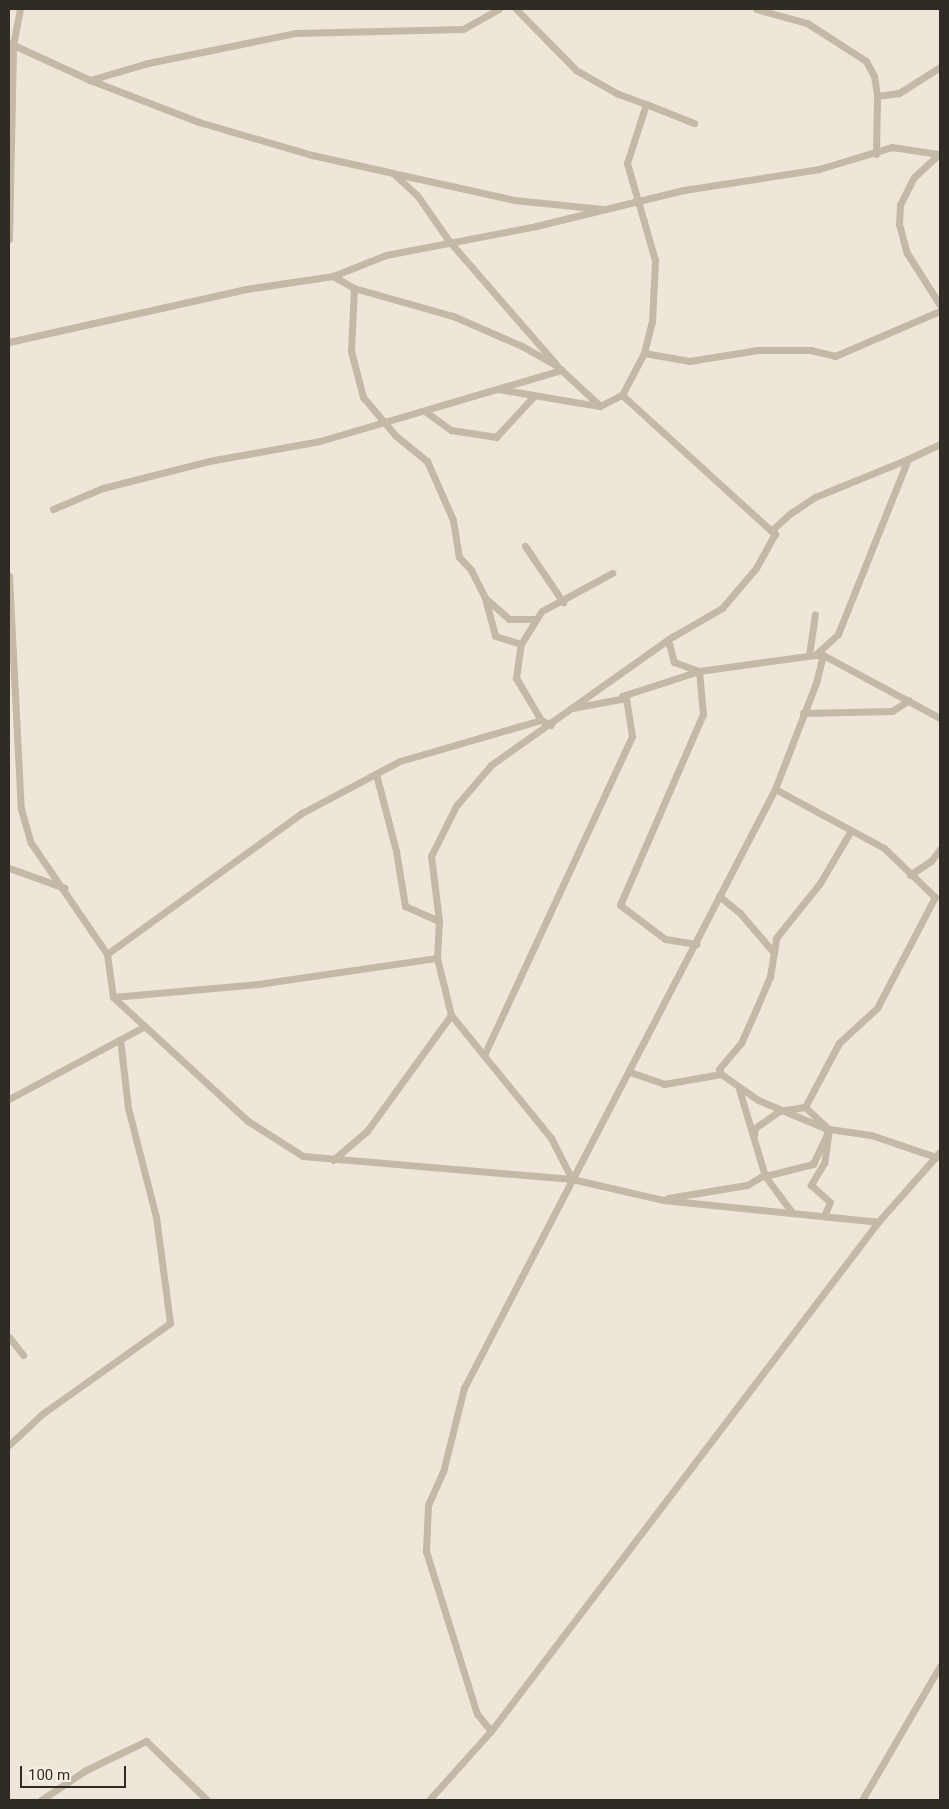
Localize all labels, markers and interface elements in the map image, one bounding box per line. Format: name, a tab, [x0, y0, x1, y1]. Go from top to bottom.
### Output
scale bar	[22, 1756, 129, 1788]
text: 100 m	[28, 1766, 70, 1784]

